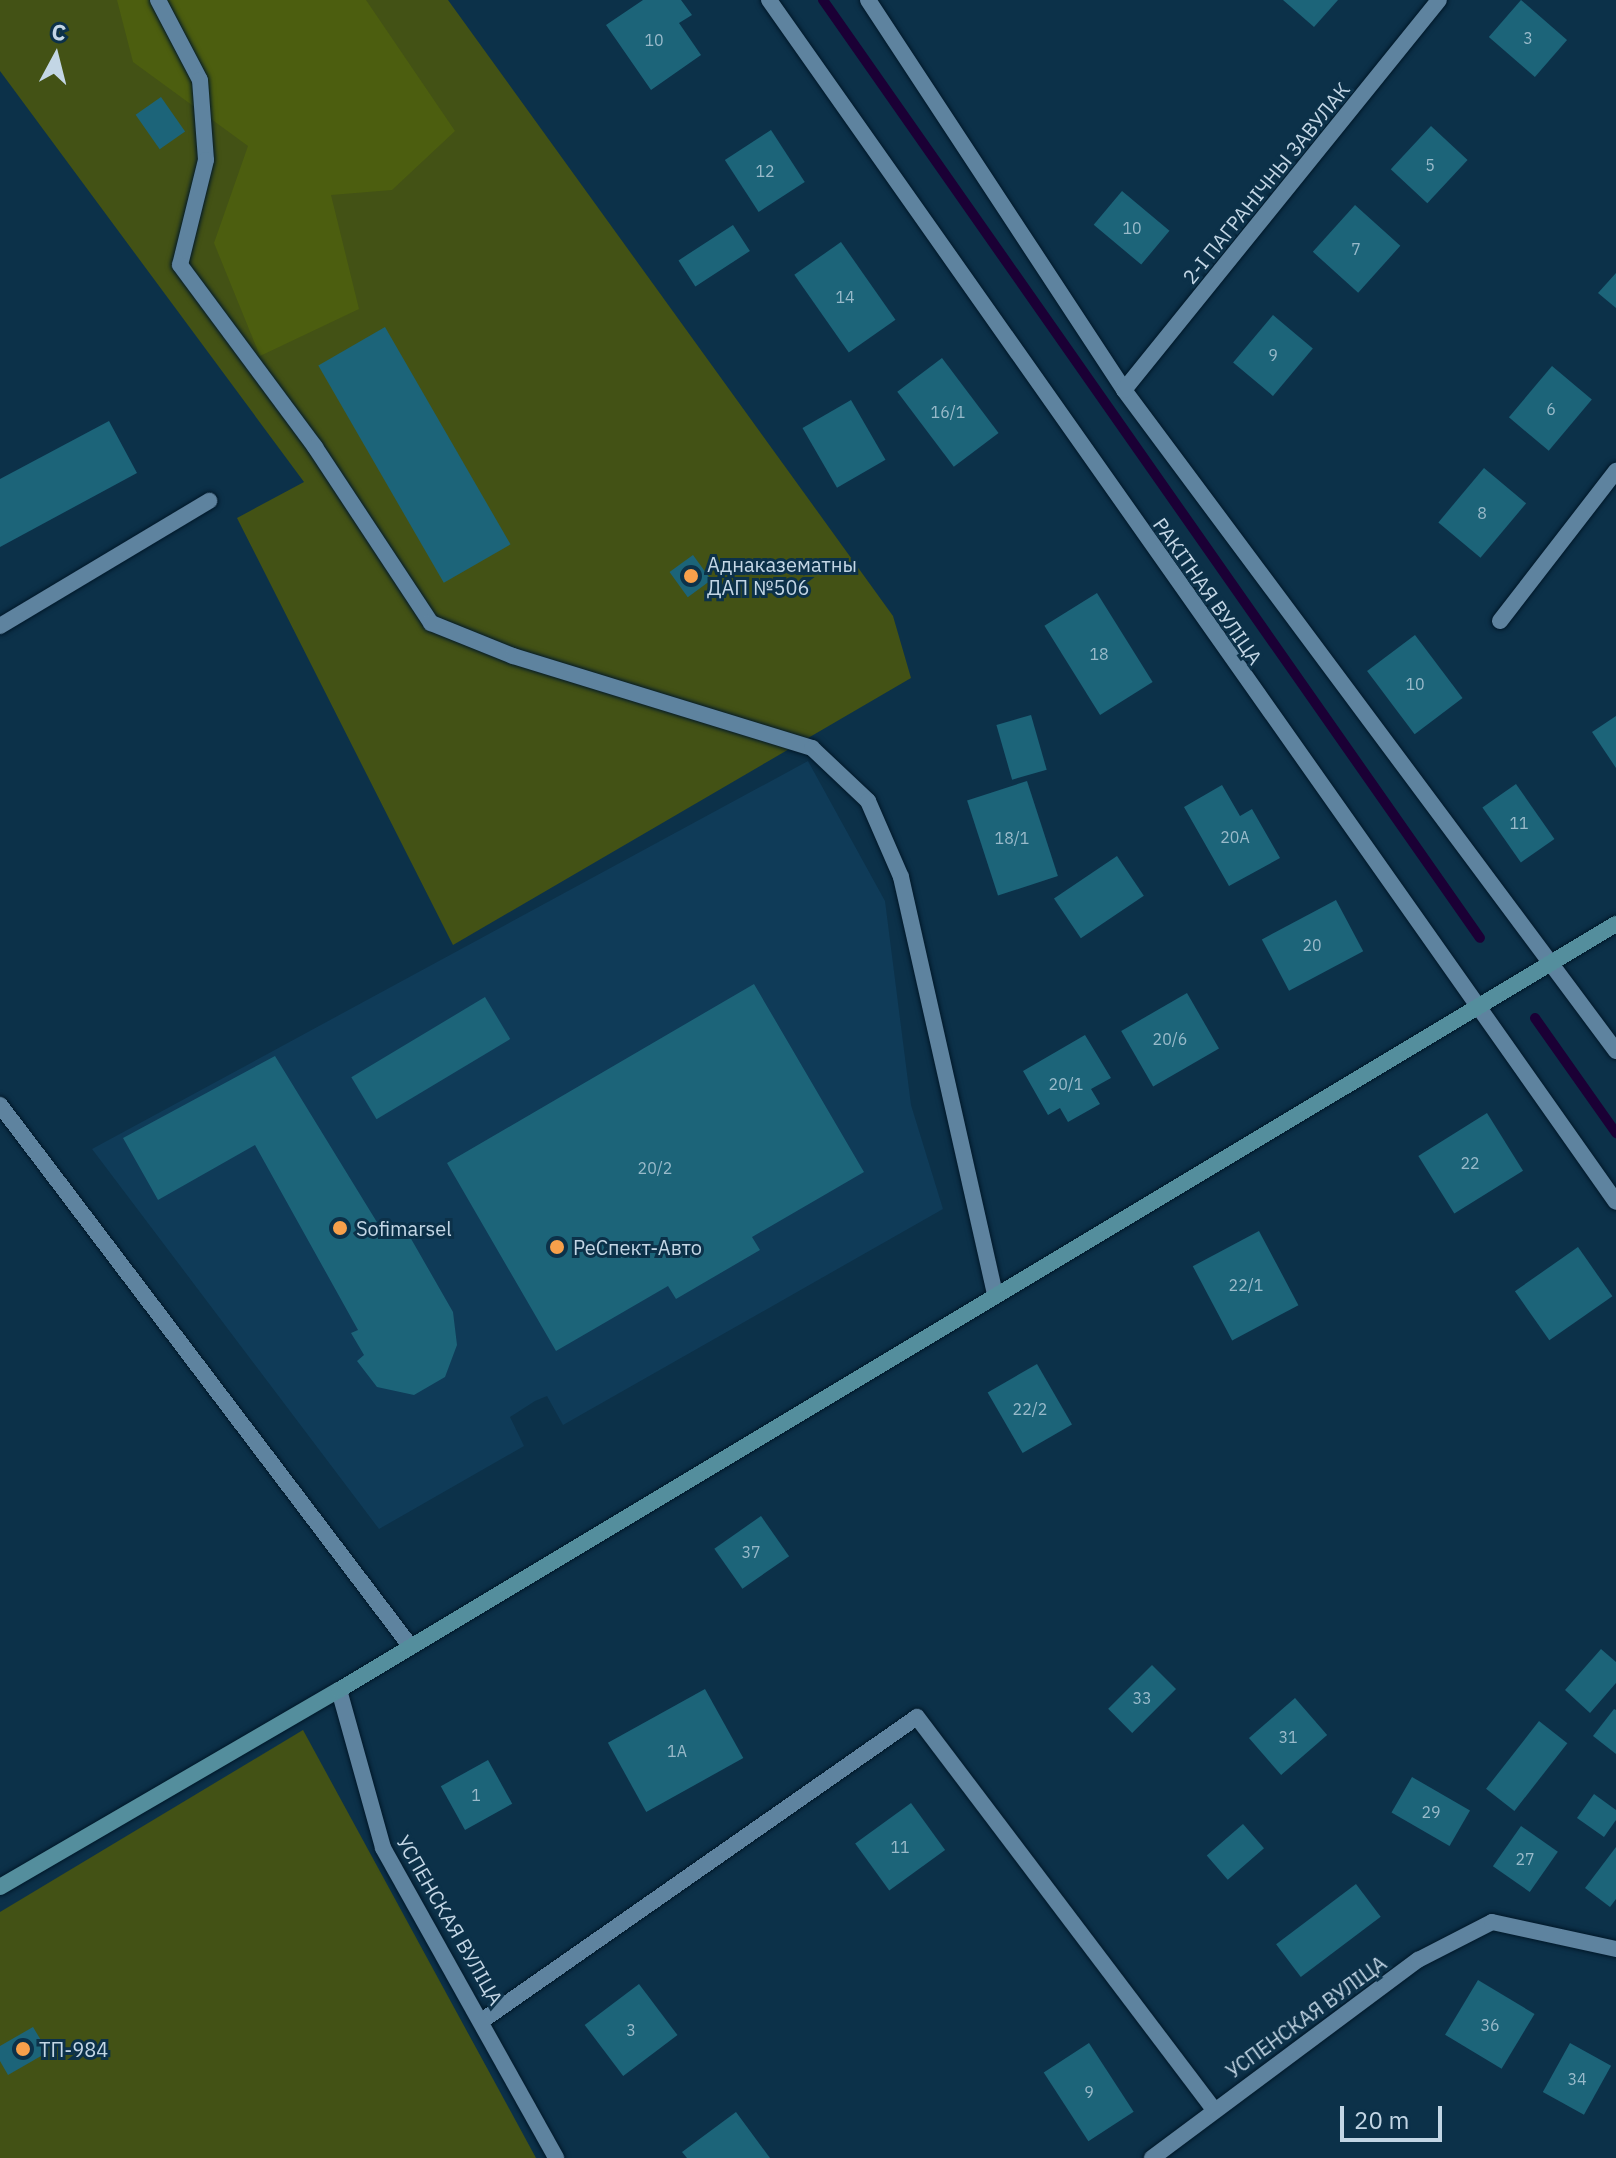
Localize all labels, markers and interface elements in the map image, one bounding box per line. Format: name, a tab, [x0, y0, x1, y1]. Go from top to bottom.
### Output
north arrow	[16, 16, 96, 96]
text: С	[50, 16, 68, 47]
house number: 3	[1523, 28, 1533, 48]
house number: 10	[644, 30, 664, 50]
street label: 2-І ПАГРАНІЧНЫ ЗАВУЛАК	[1177, 78, 1355, 288]
house number: 5	[1425, 155, 1435, 175]
house number: 12	[755, 161, 775, 181]
house number: 10	[1122, 218, 1142, 238]
house number: 7	[1351, 239, 1361, 259]
house number: 14	[835, 287, 855, 307]
house number: 9	[1268, 345, 1278, 365]
house number: 6	[1546, 399, 1556, 419]
house number: 16/1	[931, 402, 965, 422]
house number: 8	[1477, 503, 1487, 523]
street label: РАКІТНАЯ ВУЛІЦА	[1148, 513, 1268, 669]
place label: Аднаказематны ДАП №506	[707, 552, 857, 599]
marker: Аднаказематны ДАП №506	[682, 567, 700, 585]
house number: 18	[1089, 644, 1109, 664]
house number: 10	[1405, 674, 1425, 694]
house number: 11	[1509, 813, 1529, 833]
house number: 20А	[1220, 827, 1250, 847]
house number: 18/1	[995, 828, 1029, 848]
house number: 20	[1302, 935, 1322, 955]
house number: 20/6	[1153, 1029, 1187, 1049]
house number: 20/1	[1049, 1074, 1083, 1094]
house number: 22	[1460, 1153, 1480, 1173]
house number: 20/2	[638, 1158, 672, 1178]
place label: Sofimarsel	[356, 1216, 452, 1240]
marker: Sofimarsel	[331, 1219, 349, 1237]
place label: РеСпект-Авто	[573, 1235, 702, 1259]
marker: РеСпект-Авто	[548, 1238, 566, 1256]
house number: 22/1	[1229, 1275, 1263, 1295]
house number: 22/2	[1013, 1399, 1047, 1419]
house number: 37	[741, 1542, 761, 1562]
house number: 33	[1132, 1688, 1152, 1708]
house number: 31	[1278, 1727, 1298, 1747]
house number: 1А	[667, 1741, 687, 1761]
house number: 1	[471, 1785, 481, 1805]
house number: 29	[1421, 1802, 1441, 1822]
street label: УСПЕНСКАЯ ВУЛІЦА	[392, 1831, 508, 2009]
house number: 11	[890, 1837, 910, 1857]
house number: 27	[1515, 1849, 1535, 1869]
street label: УСПЕНСКАЯ ВУЛІЦА	[1221, 1951, 1391, 2083]
house number: 36	[1480, 2015, 1500, 2035]
house number: 3	[626, 2020, 636, 2040]
place label: ТП-984	[39, 2037, 108, 2061]
marker: ТП-984	[14, 2040, 32, 2058]
house number: 34	[1567, 2069, 1587, 2089]
house number: 9	[1084, 2082, 1094, 2102]
scale bar	[1344, 2090, 1446, 2140]
text: 20 m	[1354, 2104, 1409, 2136]

